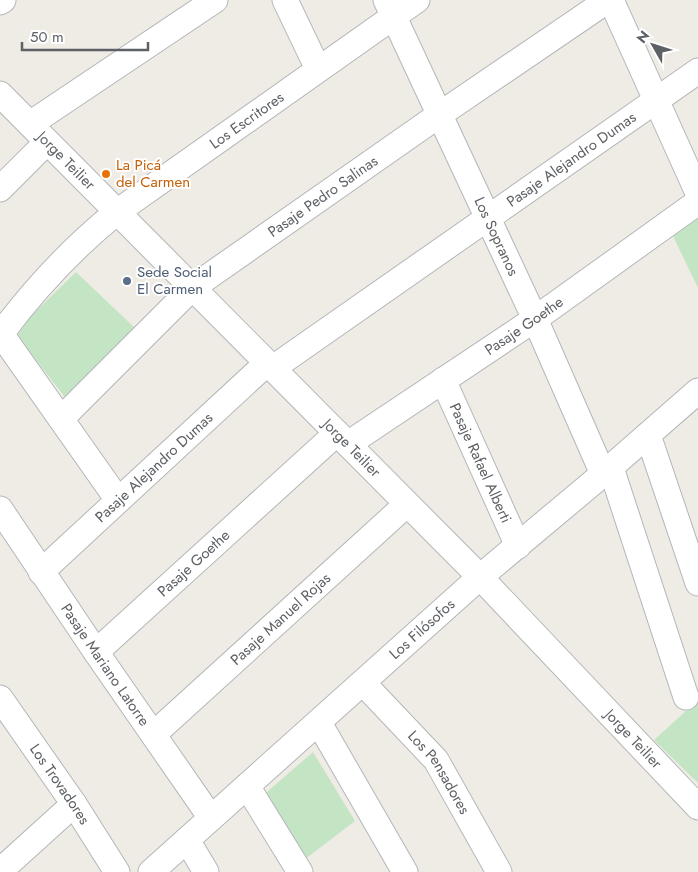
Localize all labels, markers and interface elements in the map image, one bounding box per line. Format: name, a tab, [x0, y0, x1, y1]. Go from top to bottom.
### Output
scale bar	[22, 20, 149, 52]
north arrow	[628, 20, 678, 70]
text: 50 m	[30, 26, 64, 48]
text: N	[632, 26, 654, 47]
street label: Los Escritores	[205, 86, 288, 154]
street label: Pasaje Alejandro Dumas	[502, 107, 641, 212]
street label: Jorge Teilier	[31, 125, 101, 196]
street label: Pasaje Pedro Salinas	[263, 150, 382, 243]
place label: La Picá del Carmen	[116, 154, 190, 193]
marker: La Picá del Carmen	[100, 168, 112, 180]
street label: Los Sopranos	[468, 193, 524, 280]
place label: Sede Social El Carmen	[137, 261, 212, 300]
marker: Sede Social El Carmen	[121, 275, 133, 287]
street label: Pasaje Goethe	[480, 291, 568, 361]
street label: Pasaje Rafael Alberti	[444, 399, 517, 526]
street label: Pasaje Alejandro Dumas	[90, 407, 218, 528]
street label: Jorge Teilier	[316, 412, 387, 483]
street label: Pasaje Goethe	[153, 524, 235, 602]
street label: Pasaje Manuel Rojas	[225, 568, 336, 670]
street label: Los Filósofos	[384, 594, 460, 664]
street label: Pasaje Mariano Latorre	[55, 599, 155, 731]
street label: Jorge Teilier	[598, 703, 668, 774]
street label: Los Pensadores	[403, 726, 475, 818]
street label: Los Trovadores	[24, 739, 95, 829]

